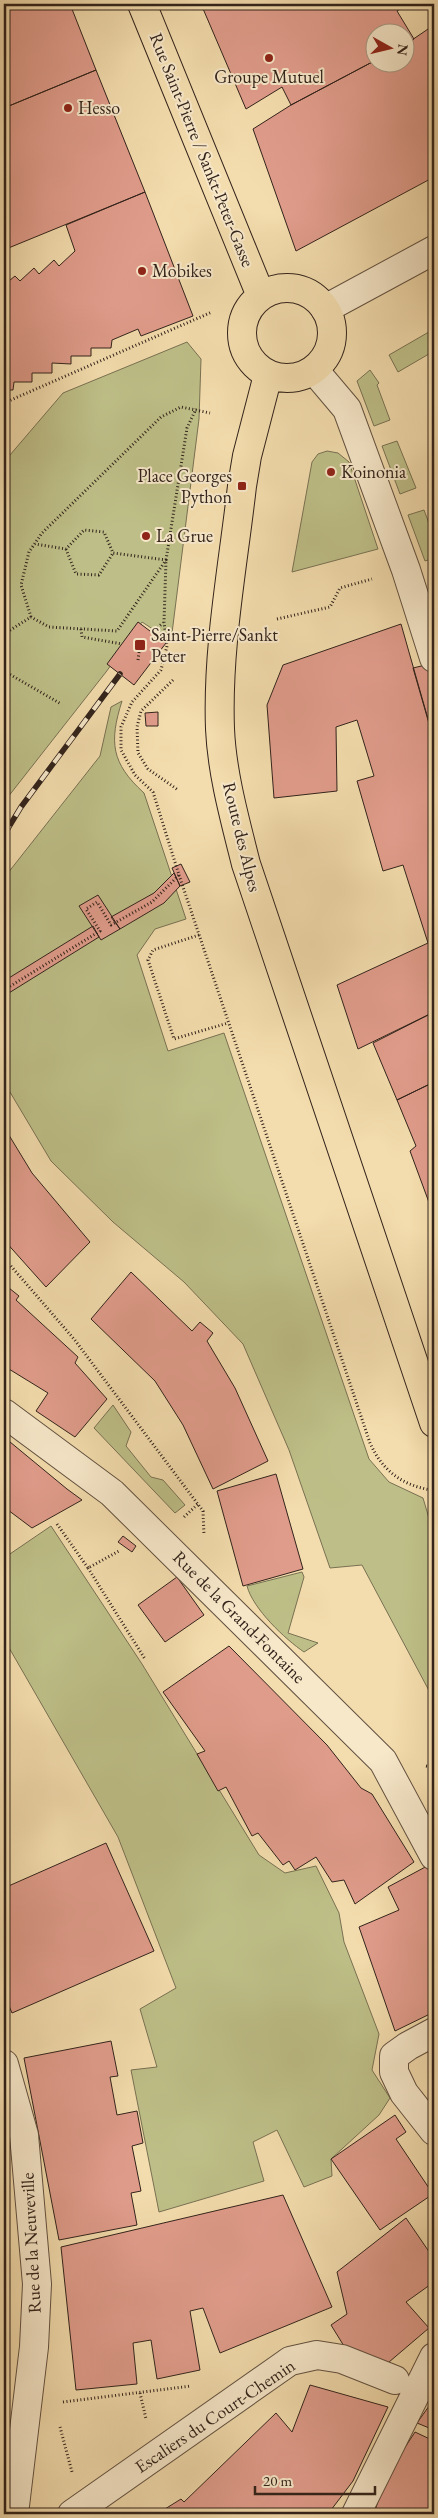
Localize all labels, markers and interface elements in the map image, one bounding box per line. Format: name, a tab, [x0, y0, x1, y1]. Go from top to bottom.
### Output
north arrow	[366, 22, 416, 72]
street label: Rue Saint-Pierre / Sankt-Peter-Gasse	[145, 29, 260, 270]
text: N	[393, 43, 413, 57]
marker: Groupe Mutuel	[263, 52, 275, 64]
place label: Groupe Mutuel	[214, 65, 324, 88]
place label: Hesso	[78, 96, 120, 119]
marker: Hesso	[62, 102, 74, 114]
place label: Mobikes	[152, 259, 212, 282]
marker: Mobikes	[136, 265, 148, 277]
place label: Koinonia	[341, 460, 407, 483]
place label: Place Georges Python	[137, 464, 232, 508]
marker: Koinonia	[325, 466, 337, 478]
marker: Place Georges Python	[236, 480, 248, 492]
place label: La Grue	[156, 524, 213, 547]
marker: La Grue	[140, 530, 152, 542]
place label: Saint-Pierre/Sankt Peter	[151, 623, 278, 667]
marker: Saint-Pierre/Sankt Peter	[133, 638, 147, 652]
street label: Route des Alpes	[218, 780, 267, 894]
street label: Rue de la Grand-Fontaine	[168, 1545, 311, 1688]
street label: Rue de la Neuveville	[15, 2172, 46, 2314]
street label: Escaliers du Court-Chemin	[130, 2353, 300, 2478]
scale bar	[255, 2463, 376, 2495]
text: 20 m	[263, 2471, 292, 2490]

